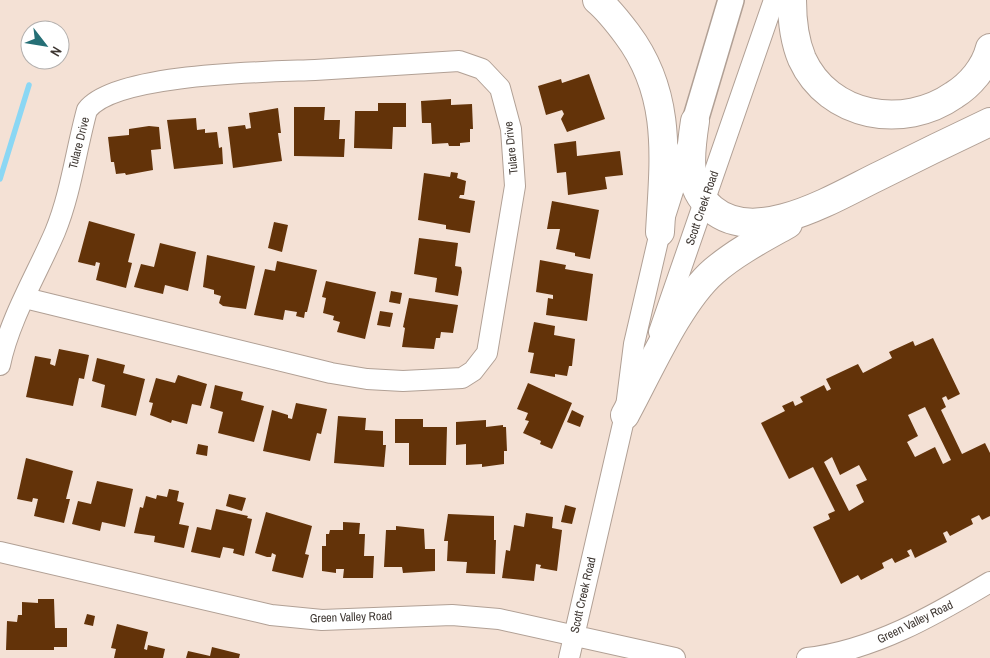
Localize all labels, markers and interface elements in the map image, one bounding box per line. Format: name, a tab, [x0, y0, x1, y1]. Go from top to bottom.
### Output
north arrow	[20, 20, 70, 70]
text: N	[46, 44, 66, 60]
street label: Tulare Drive	[65, 115, 93, 171]
street label: Tulare Drive	[500, 121, 522, 175]
street label: Scott Creek Road	[682, 169, 722, 247]
street label: Scott Creek Road	[566, 555, 600, 635]
street label: Green Valley Road	[874, 597, 956, 647]
street label: Green Valley Road	[310, 608, 392, 626]

